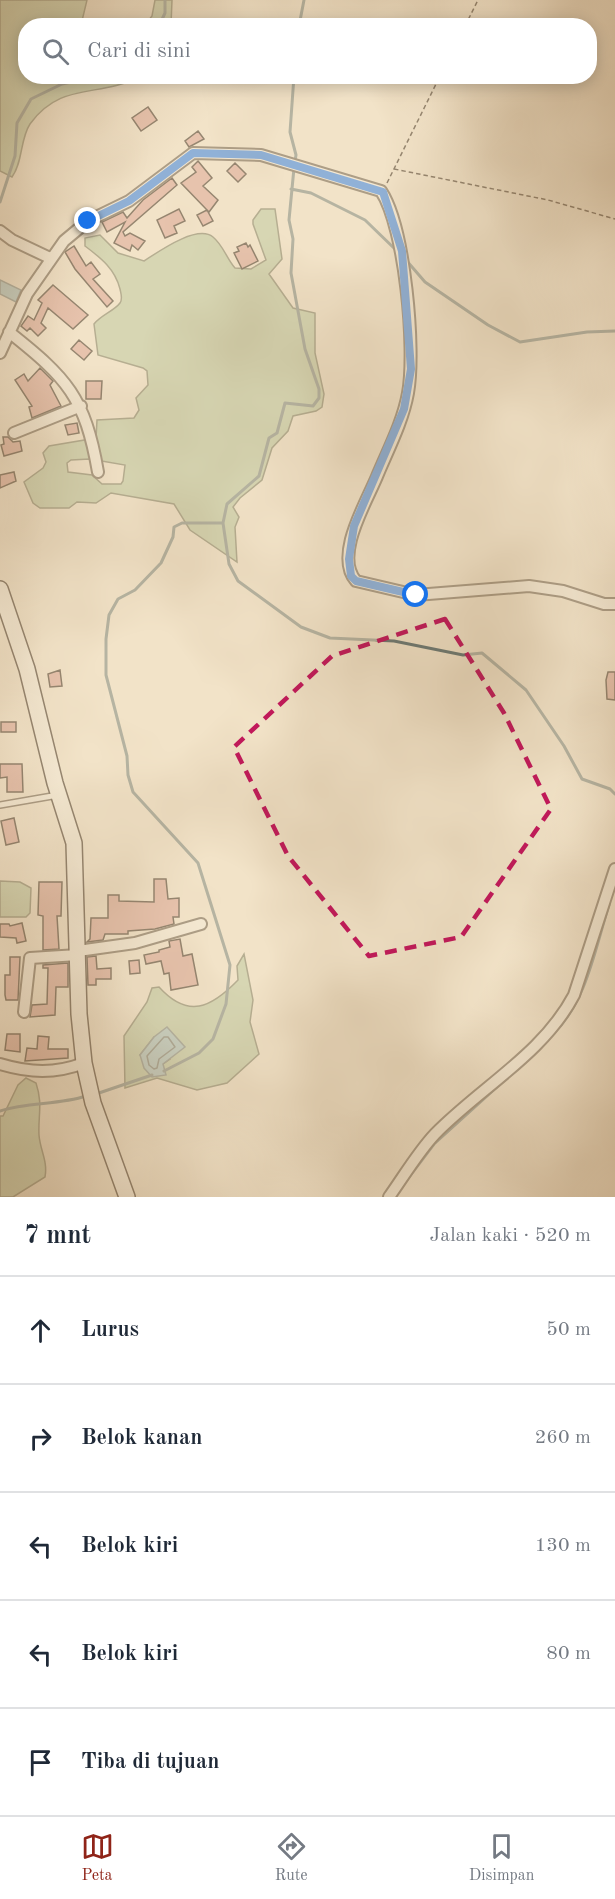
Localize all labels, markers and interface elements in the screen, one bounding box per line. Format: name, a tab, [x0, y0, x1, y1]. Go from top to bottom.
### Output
search box	[18, 18, 597, 84]
icon: search	[39, 35, 72, 68]
text: Cari di sini	[87, 40, 191, 62]
route end	[74, 207, 100, 233]
route start	[402, 581, 428, 607]
text: 7 mnt	[24, 1223, 91, 1249]
text: Jalan kaki · 520 m	[429, 1226, 591, 1246]
icon: ahead	[24, 1314, 57, 1347]
text: Lurus	[81, 1319, 139, 1341]
text: 50 m	[546, 1320, 591, 1340]
icon: right	[24, 1422, 57, 1455]
text: Belok kanan	[81, 1427, 203, 1449]
text: 260 m	[535, 1428, 591, 1448]
icon: left	[24, 1530, 57, 1563]
text: Belok kiri	[81, 1535, 178, 1557]
text: 130 m	[535, 1536, 591, 1556]
icon: left	[24, 1638, 57, 1671]
text: Belok kiri	[81, 1643, 178, 1665]
text: 80 m	[546, 1644, 591, 1664]
icon: arrive	[24, 1746, 57, 1779]
text: Tiba di tujuan	[81, 1751, 219, 1773]
tab: Peta	[81, 1830, 114, 1886]
tab: Rute	[275, 1830, 308, 1886]
tab: Disimpan	[469, 1830, 534, 1886]

